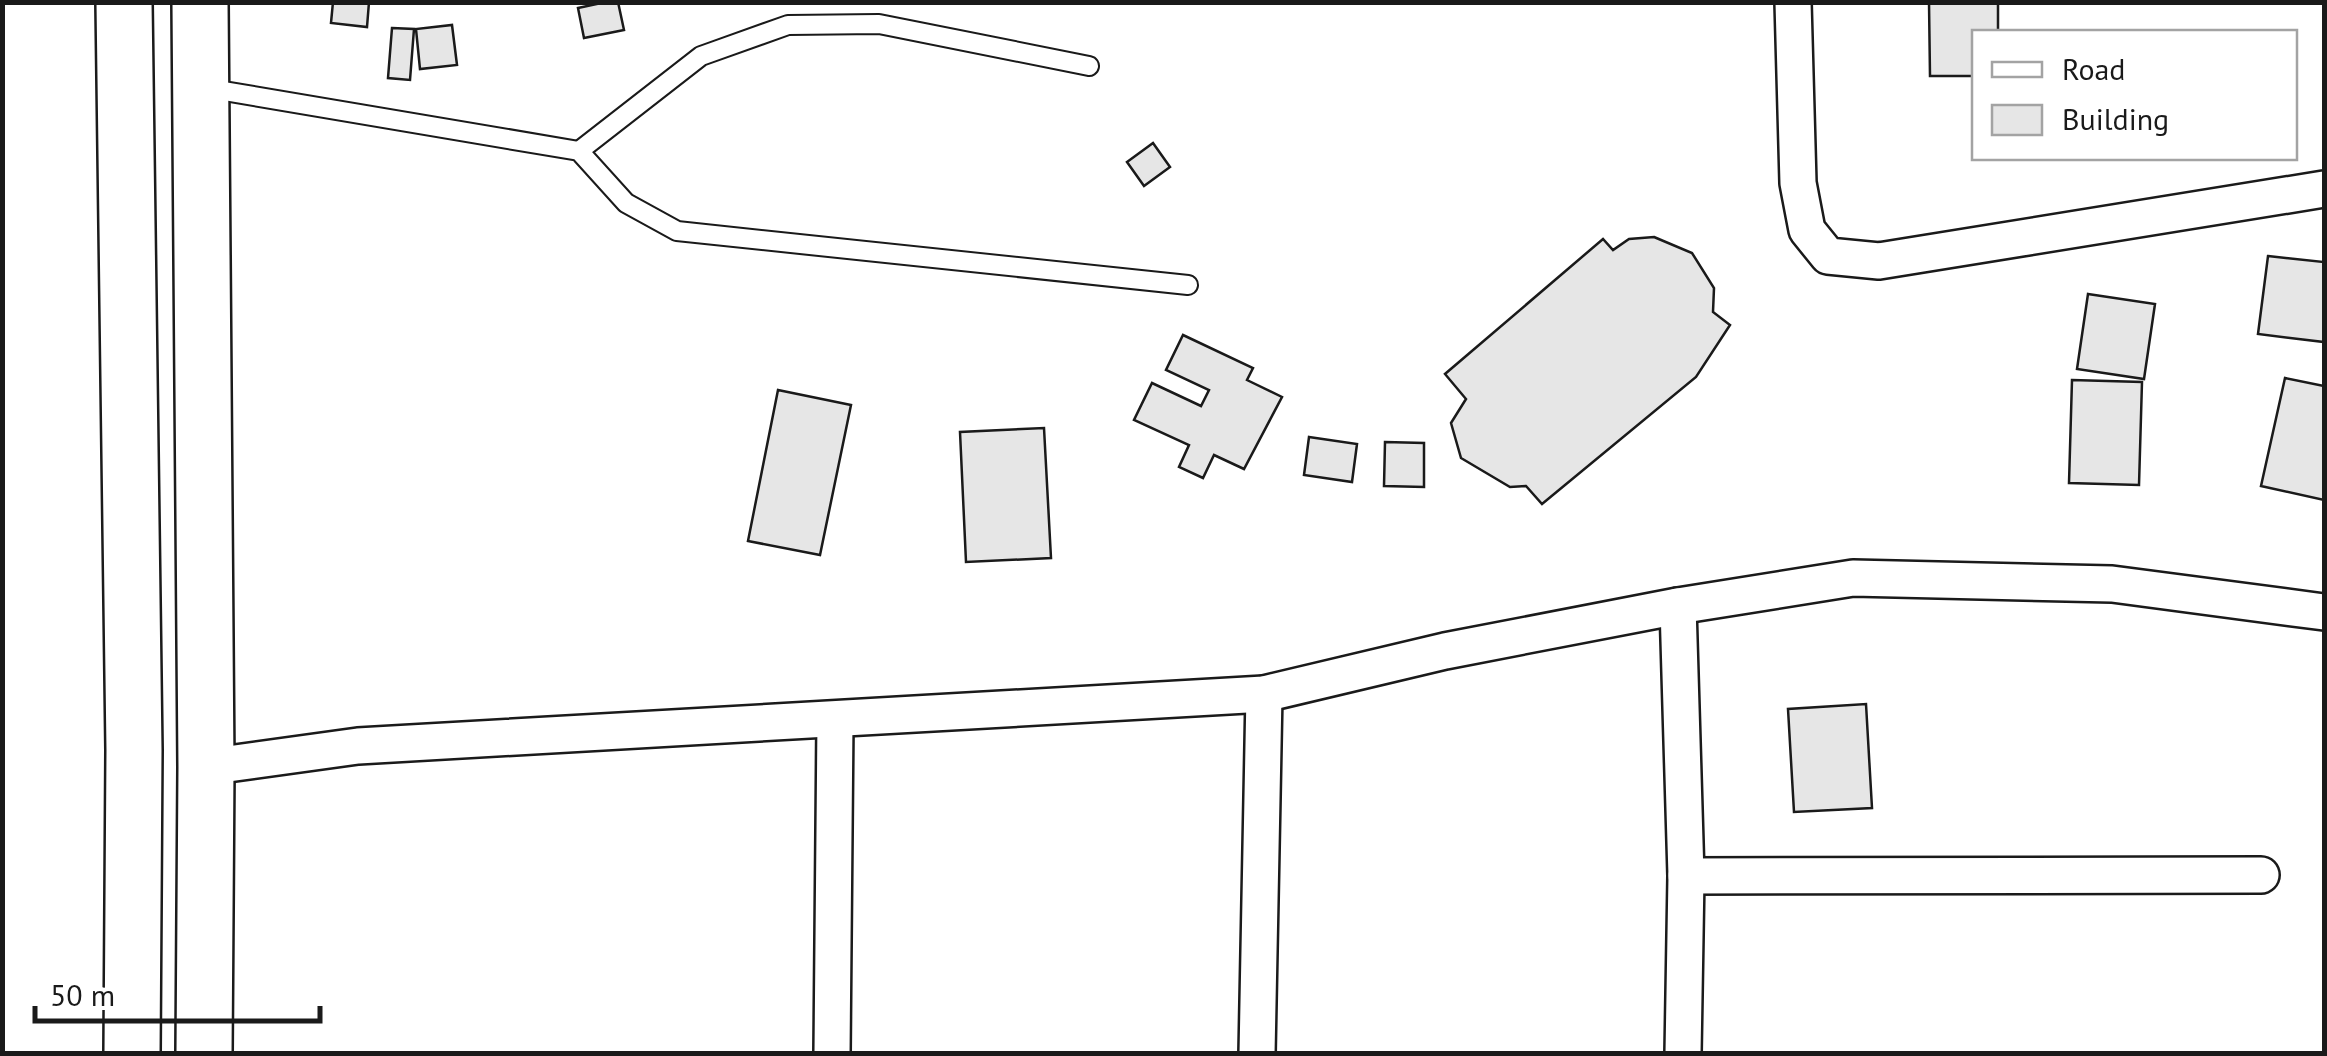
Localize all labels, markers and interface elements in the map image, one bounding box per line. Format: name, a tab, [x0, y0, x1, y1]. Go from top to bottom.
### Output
legend	[1972, 30, 2297, 160]
text: Road	[2062, 49, 2126, 88]
text: Building	[2062, 99, 2169, 138]
scale bar	[35, 961, 320, 1023]
text: 50 m	[50, 975, 115, 1014]

